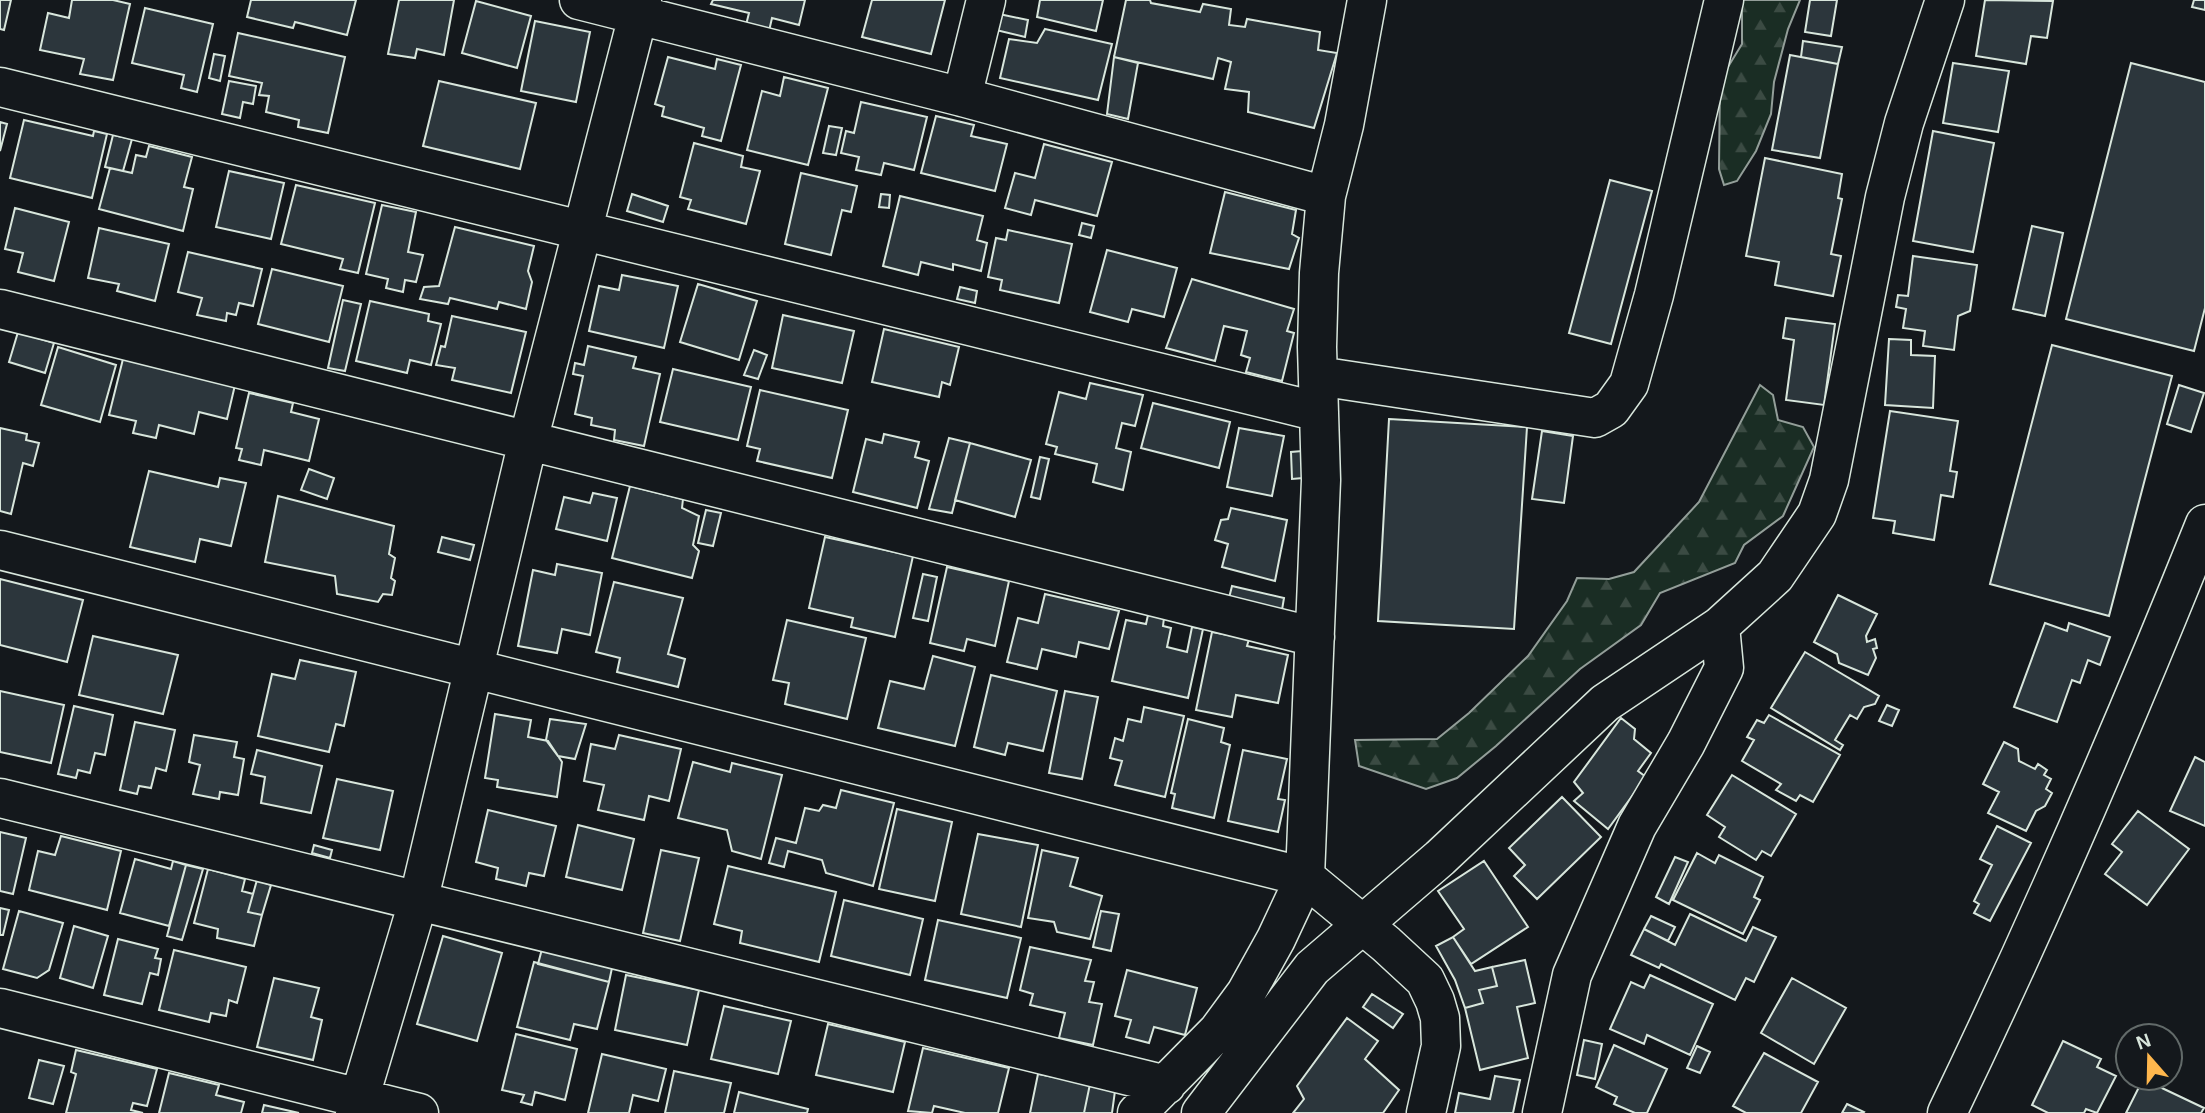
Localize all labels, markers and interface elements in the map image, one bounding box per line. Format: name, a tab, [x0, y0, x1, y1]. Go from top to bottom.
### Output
north arrow	[2114, 1022, 2184, 1092]
text: N	[2133, 1029, 2153, 1054]

